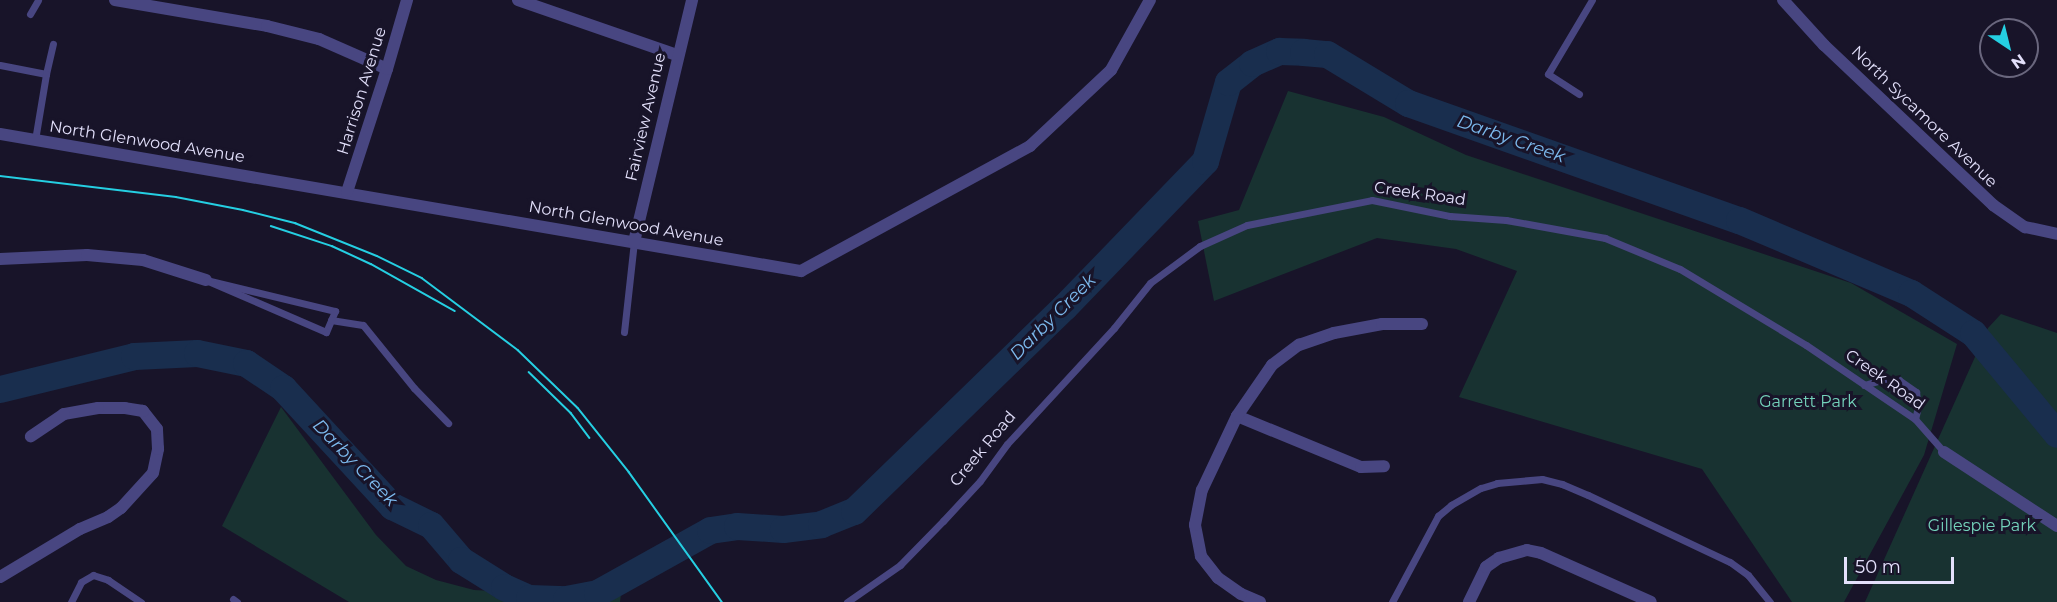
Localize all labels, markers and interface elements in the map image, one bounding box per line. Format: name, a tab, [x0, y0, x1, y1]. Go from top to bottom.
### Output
north arrow	[1979, 18, 2039, 78]
street label: Harrison Avenue	[333, 25, 391, 157]
street label: North Sycamore Avenue	[1847, 42, 2001, 192]
text: N	[2008, 50, 2029, 73]
street label: Fairview Avenue	[622, 51, 670, 183]
water label: Darby Creek	[1454, 110, 1568, 168]
street label: North Glenwood Avenue	[48, 117, 246, 167]
street label: Creek Road	[1373, 178, 1467, 210]
street label: North Glenwood Avenue	[527, 197, 725, 251]
water label: Darby Creek	[1005, 269, 1101, 365]
street label: Creek Road	[1842, 346, 1928, 414]
park label: Garrett Park	[1759, 392, 1857, 412]
street label: Creek Road	[946, 407, 1020, 491]
water label: Darby Creek	[308, 415, 402, 511]
park label: Gillespie Park	[1928, 516, 2036, 536]
scale bar	[1847, 545, 1956, 583]
text: 50 m	[1855, 556, 1901, 578]

